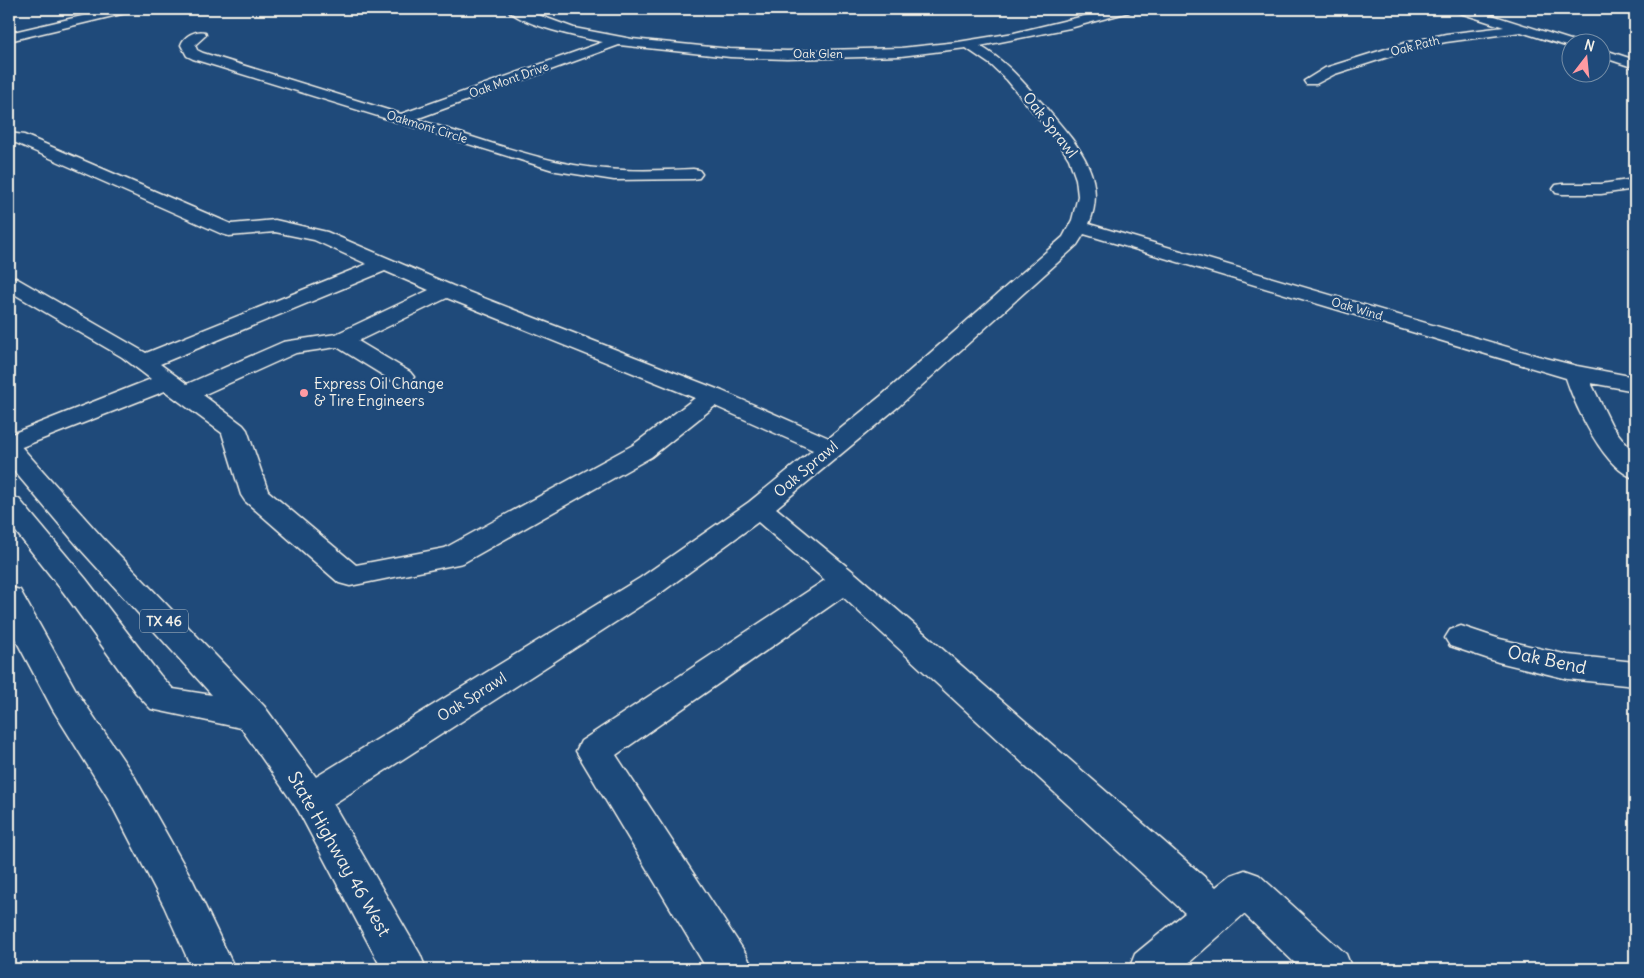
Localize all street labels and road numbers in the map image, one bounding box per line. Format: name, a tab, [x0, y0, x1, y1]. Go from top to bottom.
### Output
street label: Oak Path	[1389, 32, 1441, 59]
street label: Oak Glen	[793, 46, 843, 61]
street label: Oak Mont Drive	[467, 58, 551, 101]
street label: Oak Sprawl	[1019, 88, 1082, 161]
street label: Oakmont Circle	[385, 107, 469, 146]
street label: Oak Wind	[1330, 294, 1385, 323]
street label: Oak Sprawl	[770, 436, 842, 501]
road number: TX 46	[140, 610, 188, 632]
street label: Oak Bend	[1506, 640, 1589, 679]
street label: Oak Sprawl	[434, 668, 510, 725]
street label: State Highway 46 West	[283, 767, 396, 940]

